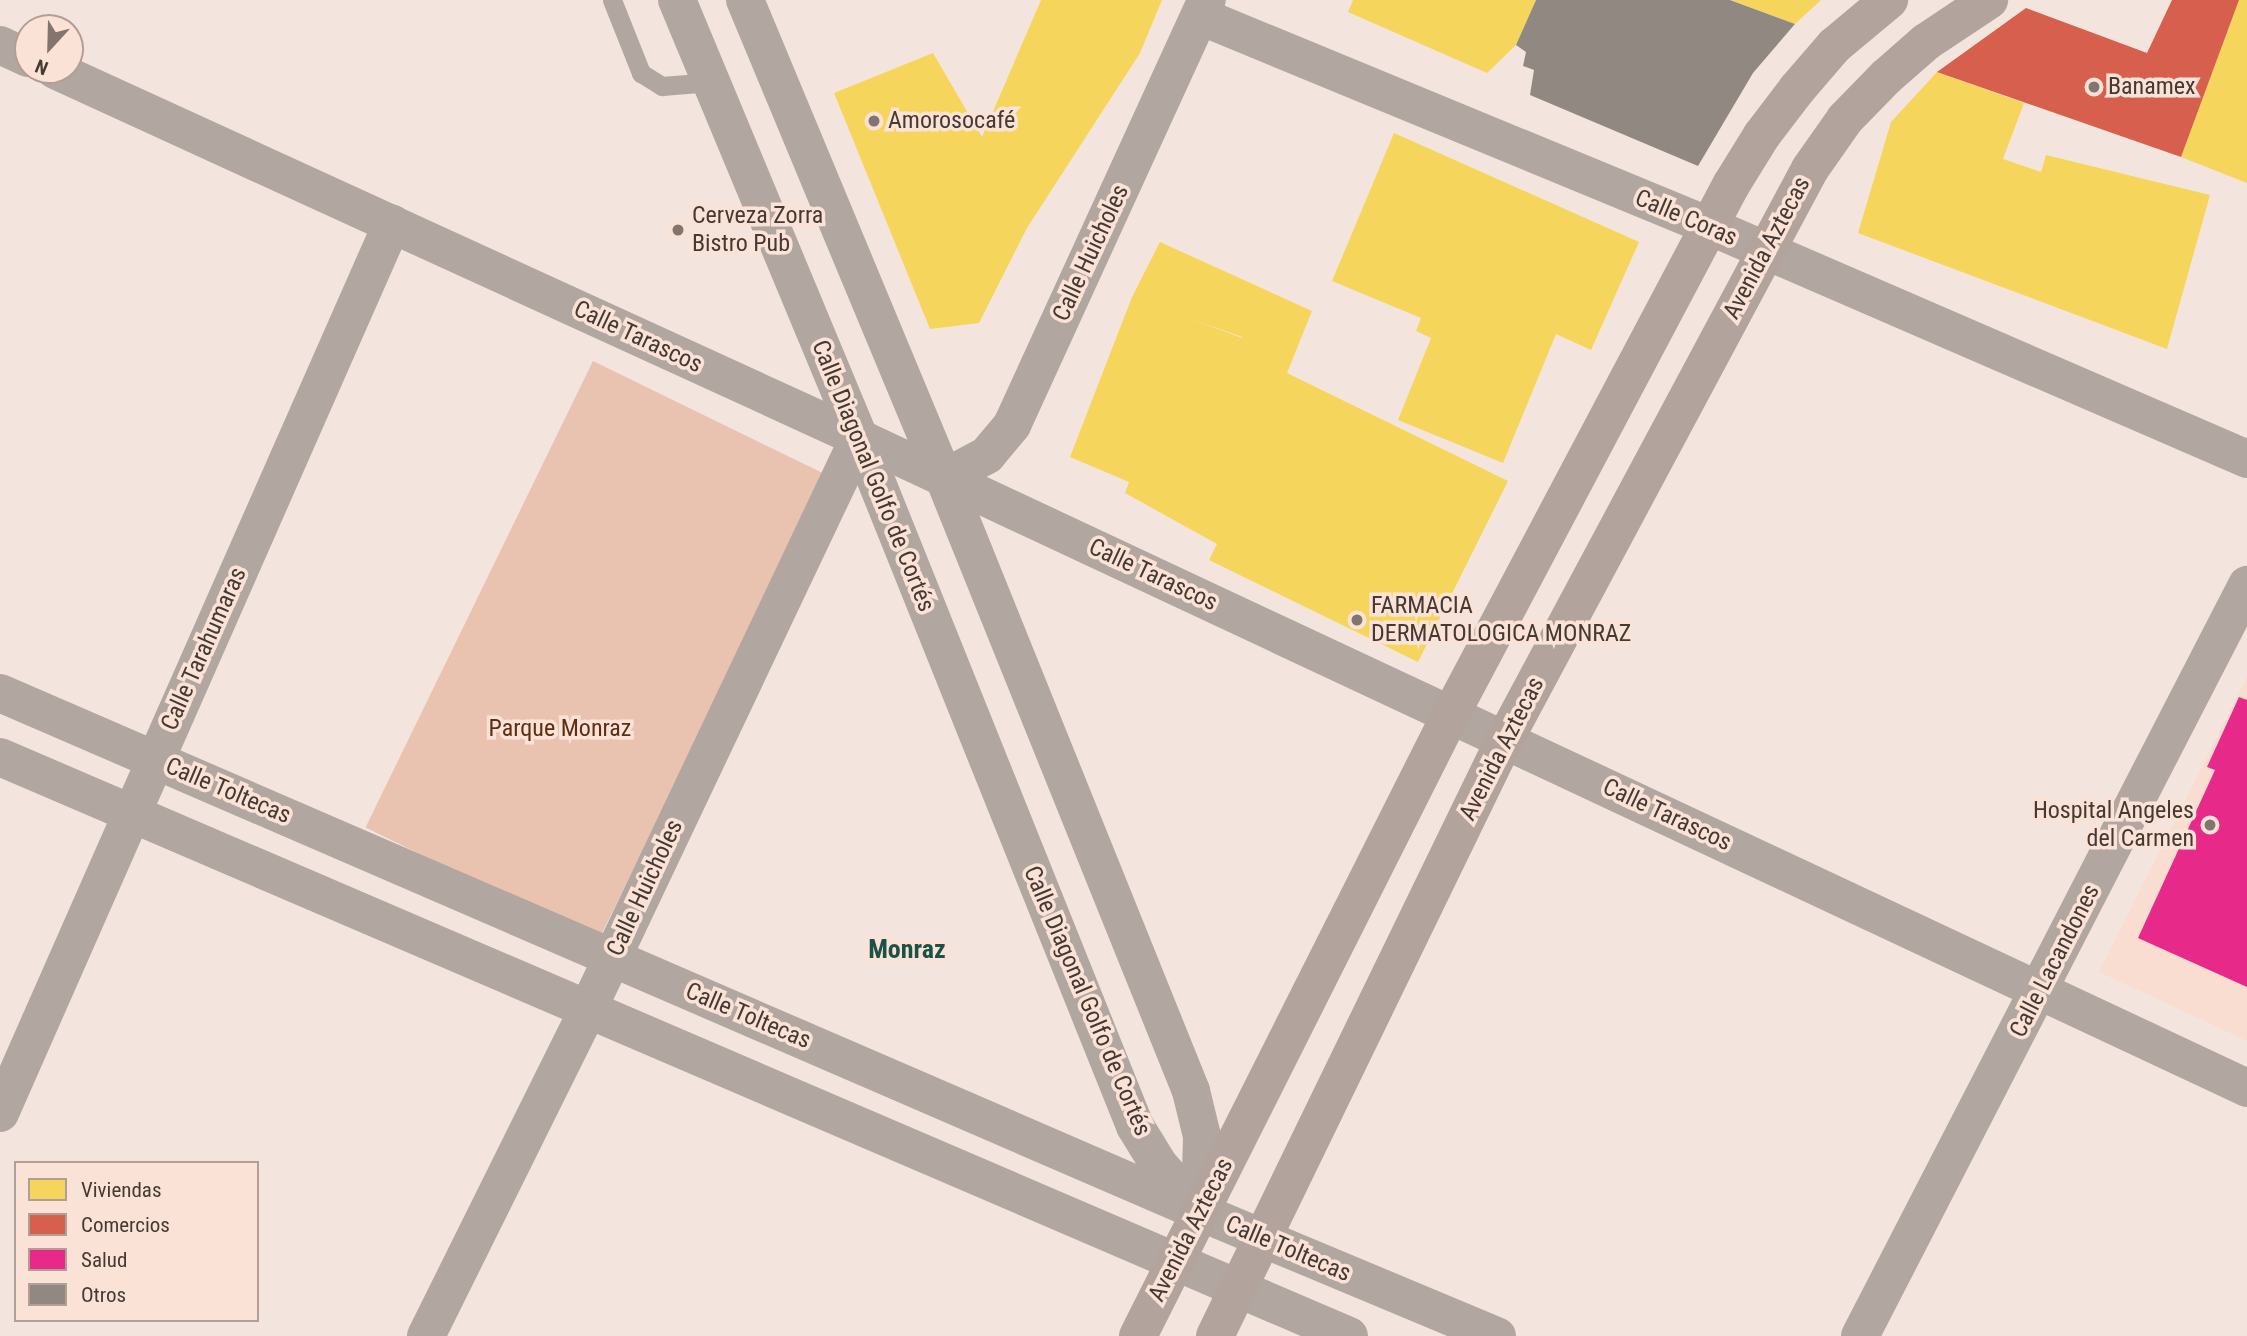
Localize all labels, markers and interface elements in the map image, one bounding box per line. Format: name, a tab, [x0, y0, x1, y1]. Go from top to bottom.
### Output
north arrow	[14, 14, 84, 84]
text: N	[32, 54, 51, 80]
place label: Banamex	[2108, 73, 2196, 101]
marker: Banamex	[2086, 79, 2102, 95]
place label: Amorosocafé	[888, 107, 1015, 135]
marker: Amorosocafé	[866, 113, 882, 129]
street label: Avenida Aztecas	[1717, 172, 1817, 324]
street label: Calle Huicholes	[1047, 180, 1135, 326]
street label: Calle Coras	[1631, 184, 1741, 252]
place label: Cerveza Zorra Bistro Pub	[692, 202, 823, 258]
marker: Cerveza Zorra Bistro Pub	[670, 222, 686, 238]
street label: Calle Tarascos	[569, 295, 707, 379]
street label: Calle Diagonal Golfo de Cortés	[805, 336, 941, 616]
street label: Calle Tarascos	[1084, 533, 1222, 617]
street label: Calle Tarahumaras	[155, 563, 253, 735]
place label: FARMACIA DERMATOLOGICA MONRAZ	[1371, 592, 1631, 648]
marker: FARMACIA DERMATOLOGICA MONRAZ	[1349, 612, 1365, 628]
street label: Avenida Aztecas	[1454, 672, 1550, 826]
park label: Parque Monraz	[489, 715, 631, 743]
street label: Calle Toltecas	[161, 752, 295, 830]
street label: Calle Tarascos	[1598, 773, 1736, 857]
place label: Hospital Angeles del Carmen	[2033, 797, 2194, 853]
street label: Calle Huicholes	[601, 815, 689, 961]
marker: Hospital Angeles del Carmen	[2200, 815, 2220, 835]
street label: Calle Diagonal Golfo de Cortés	[1017, 862, 1157, 1140]
street label: Calle Lacandones	[2004, 880, 2106, 1042]
district label: Monraz	[868, 934, 946, 966]
street label: Calle Toltecas	[681, 977, 815, 1055]
street label: Avenida Aztecas	[1143, 1153, 1239, 1307]
legend	[14, 1161, 259, 1322]
text: Viviendas	[81, 1178, 161, 1202]
street label: Calle Toltecas	[1221, 1210, 1355, 1288]
text: Comercios	[81, 1213, 170, 1237]
text: Salud	[81, 1248, 127, 1272]
text: Otros	[81, 1283, 126, 1307]

